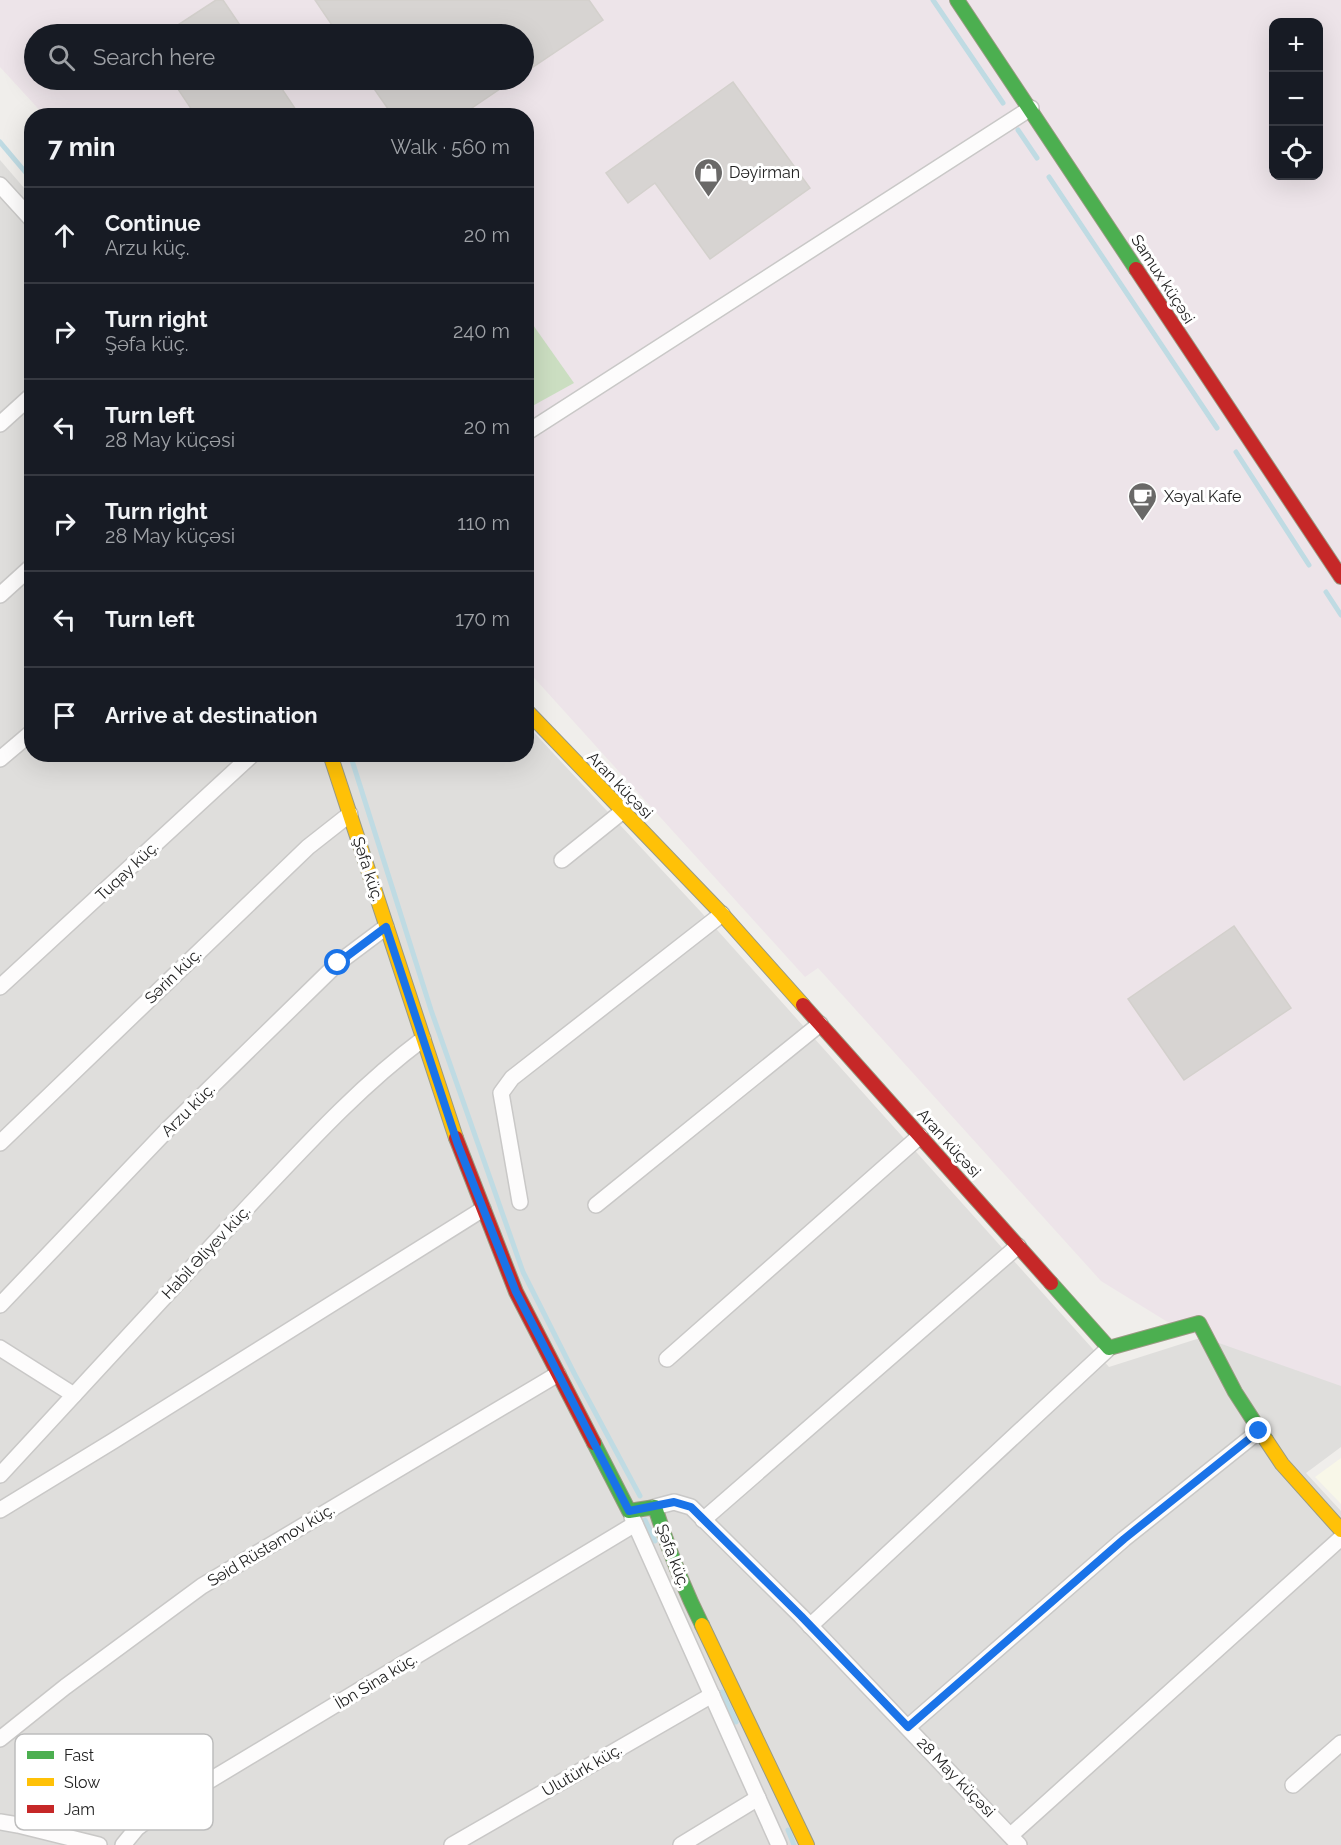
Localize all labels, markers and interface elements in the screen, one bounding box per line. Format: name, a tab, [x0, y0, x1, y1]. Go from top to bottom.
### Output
map controls	[1269, 18, 1323, 180]
button: +	[1269, 18, 1323, 72]
search box	[24, 24, 534, 90]
icon: search	[45, 41, 78, 74]
text: Search here	[93, 44, 215, 70]
button: −	[1269, 72, 1323, 126]
button: locate	[1269, 126, 1323, 180]
text: 7 min	[48, 132, 115, 162]
text: Walk · 560 m	[391, 135, 510, 159]
shop icon: Dəyirman	[692, 156, 724, 198]
place label: Dəyirman	[729, 163, 800, 182]
text: Continue	[105, 210, 201, 236]
icon: ahead	[48, 219, 81, 252]
text: 20 m	[464, 223, 510, 247]
street label: Samux küçəsi	[1127, 231, 1199, 327]
text: Arzu küç.	[105, 236, 190, 260]
text: Turn right	[105, 306, 208, 332]
icon: right	[48, 315, 81, 348]
text: 240 m	[453, 319, 510, 343]
text: Şəfa küç.	[105, 332, 189, 356]
text: Turn left	[105, 402, 195, 428]
icon: left	[48, 411, 81, 444]
text: 20 m	[464, 415, 510, 439]
text: 28 May küçəsi	[105, 428, 235, 452]
cafe icon: Xəyal Kafe	[1127, 480, 1159, 522]
place label: Xəyal Kafe	[1164, 487, 1241, 506]
text: Turn right	[105, 498, 208, 524]
icon: right	[48, 507, 81, 540]
text: 110 m	[457, 511, 510, 535]
text: 28 May küçəsi	[105, 524, 235, 548]
icon: left	[48, 603, 81, 636]
text: Turn left	[105, 606, 195, 632]
text: 170 m	[455, 607, 510, 631]
icon: arrive	[48, 699, 81, 732]
text: Arrive at destination	[105, 702, 318, 728]
street label: Aran küçəsi	[583, 748, 657, 822]
street label: Şəfa küç.	[349, 834, 387, 904]
street label: Tuqay küç.	[92, 837, 162, 905]
street label: Sərin küç.	[141, 944, 205, 1008]
route start	[324, 949, 350, 975]
street label: Arzu küç.	[157, 1079, 219, 1141]
street label: Aran küçəsi	[913, 1105, 985, 1181]
street label: Habil Əliyev küç.	[158, 1201, 254, 1303]
route end	[1245, 1417, 1271, 1443]
street label: Səid Rüstəmov küç.	[204, 1500, 338, 1590]
street label: Şəfa küç.	[652, 1521, 694, 1591]
street label: İbn Sina küç.	[331, 1648, 420, 1713]
street label: 28 May küçəsi	[913, 1733, 999, 1821]
legend	[15, 1734, 213, 1830]
street label: Ulutürk küç.	[539, 1740, 625, 1800]
text: Fast	[64, 1746, 95, 1765]
text: Slow	[64, 1773, 100, 1792]
text: Jam	[64, 1800, 95, 1819]

